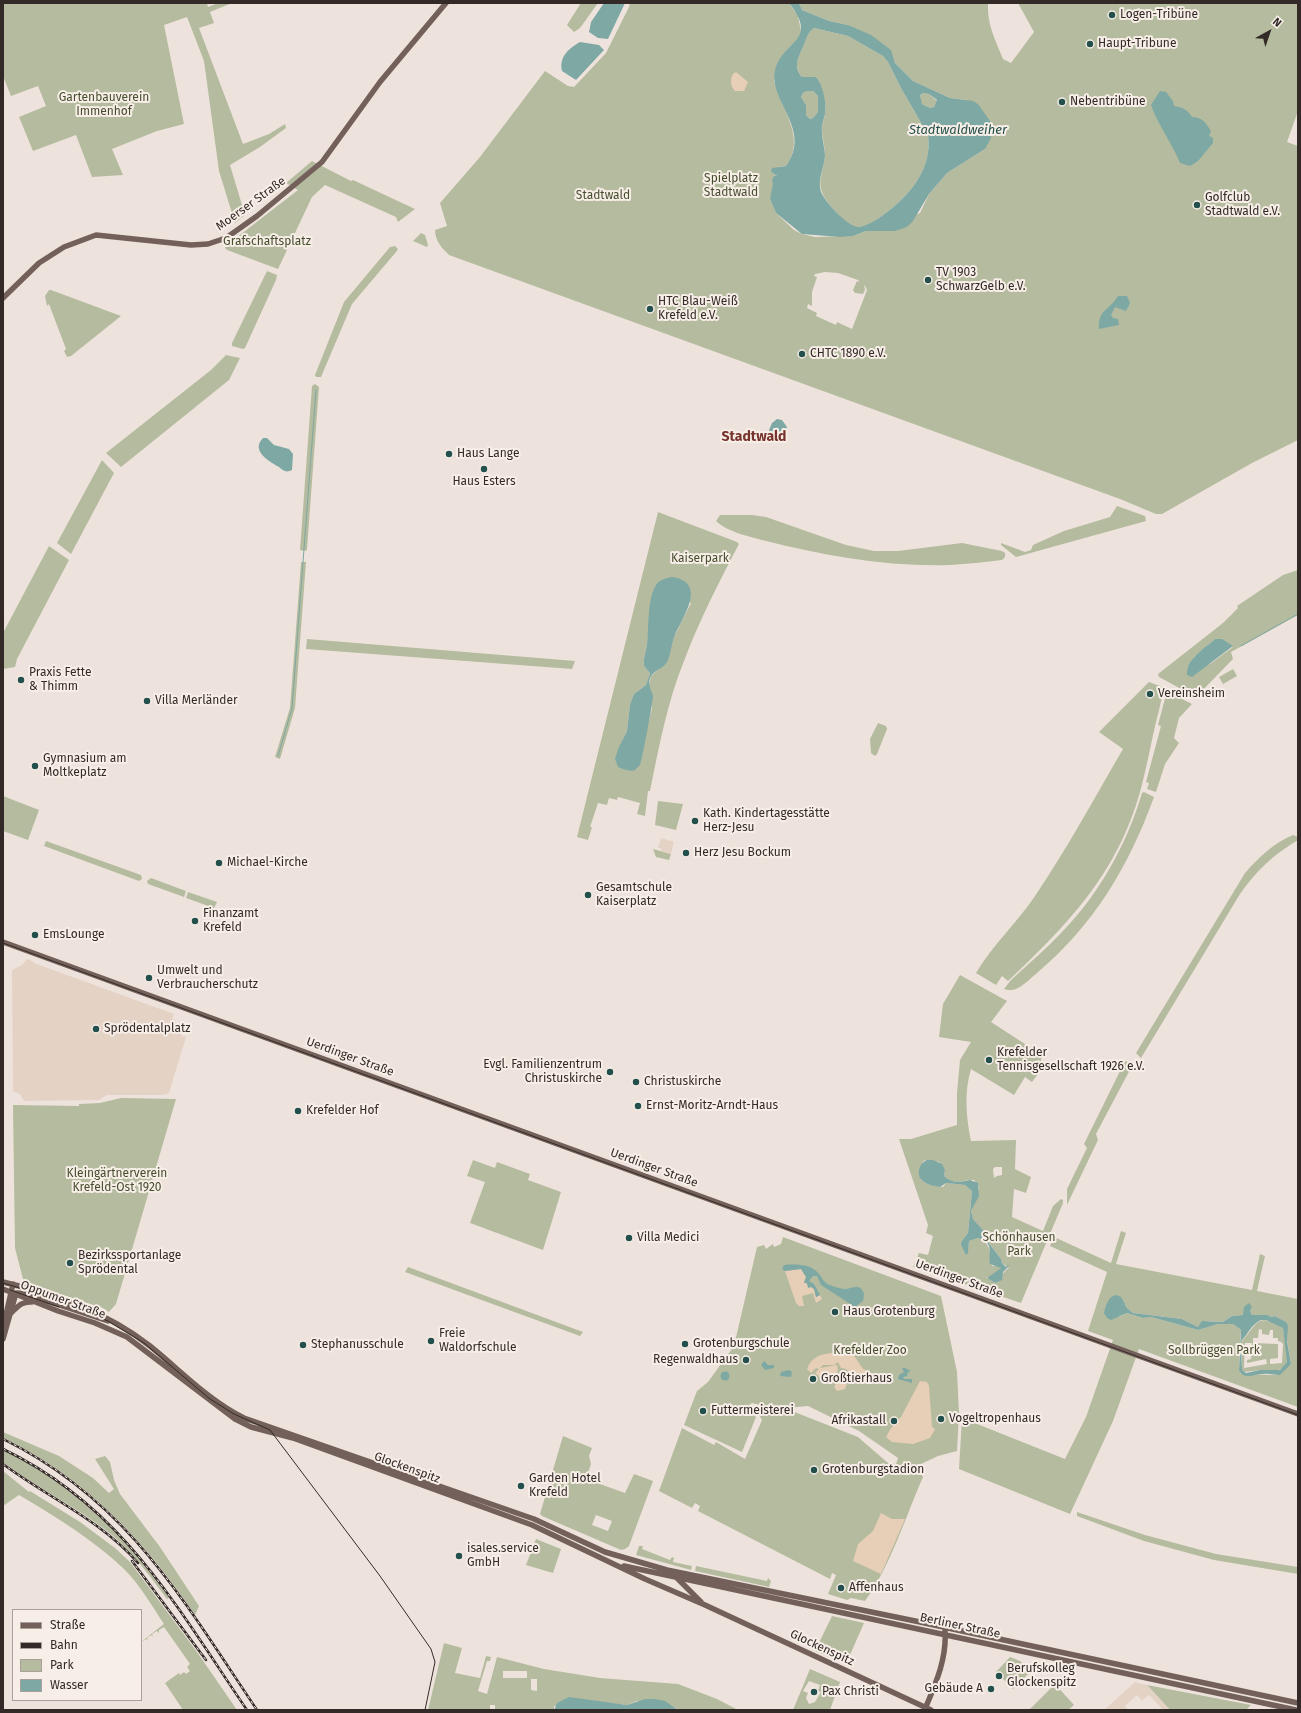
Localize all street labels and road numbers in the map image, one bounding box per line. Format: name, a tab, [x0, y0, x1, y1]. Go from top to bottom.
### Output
street label: Moerser Straße	[213, 174, 289, 234]
street label: Uerdinger Straße	[304, 1034, 396, 1080]
street label: Uerdinger Straße	[608, 1145, 700, 1191]
street label: Uerdinger Straße	[913, 1256, 1005, 1302]
street label: Oppumer Straße	[19, 1278, 107, 1322]
street label: Glockenspitz	[372, 1449, 442, 1487]
street label: Berliner Straße	[918, 1610, 1002, 1642]
street label: Glockenspitz	[788, 1627, 856, 1669]

